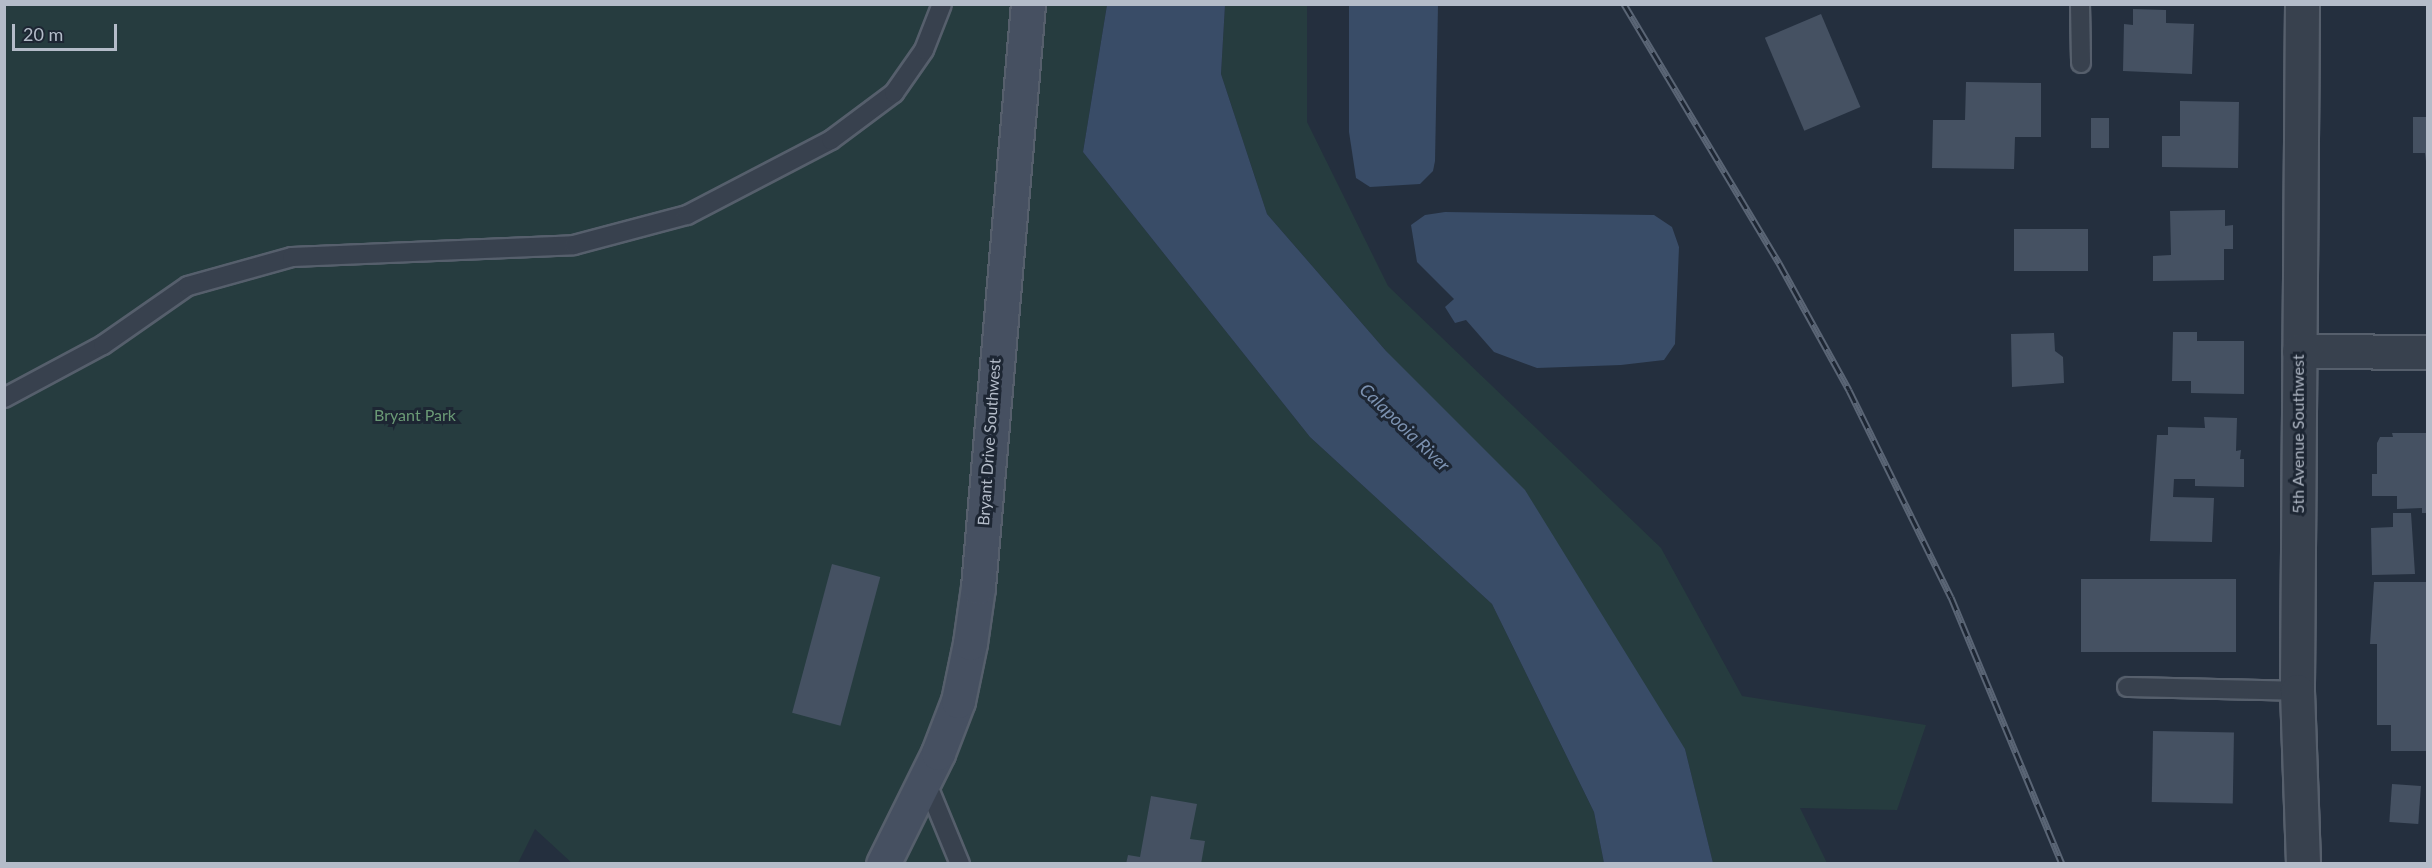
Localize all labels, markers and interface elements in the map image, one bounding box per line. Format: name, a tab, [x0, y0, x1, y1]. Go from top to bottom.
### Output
scale bar	[15, 12, 120, 50]
text: 20 m	[23, 23, 63, 45]
street label: 5th Avenue Southwest	[2288, 354, 2308, 514]
street label: Bryant Drive Southwest	[974, 358, 1004, 526]
water label: Calapooia River	[1355, 379, 1455, 475]
park label: Bryant Park	[374, 405, 456, 425]

